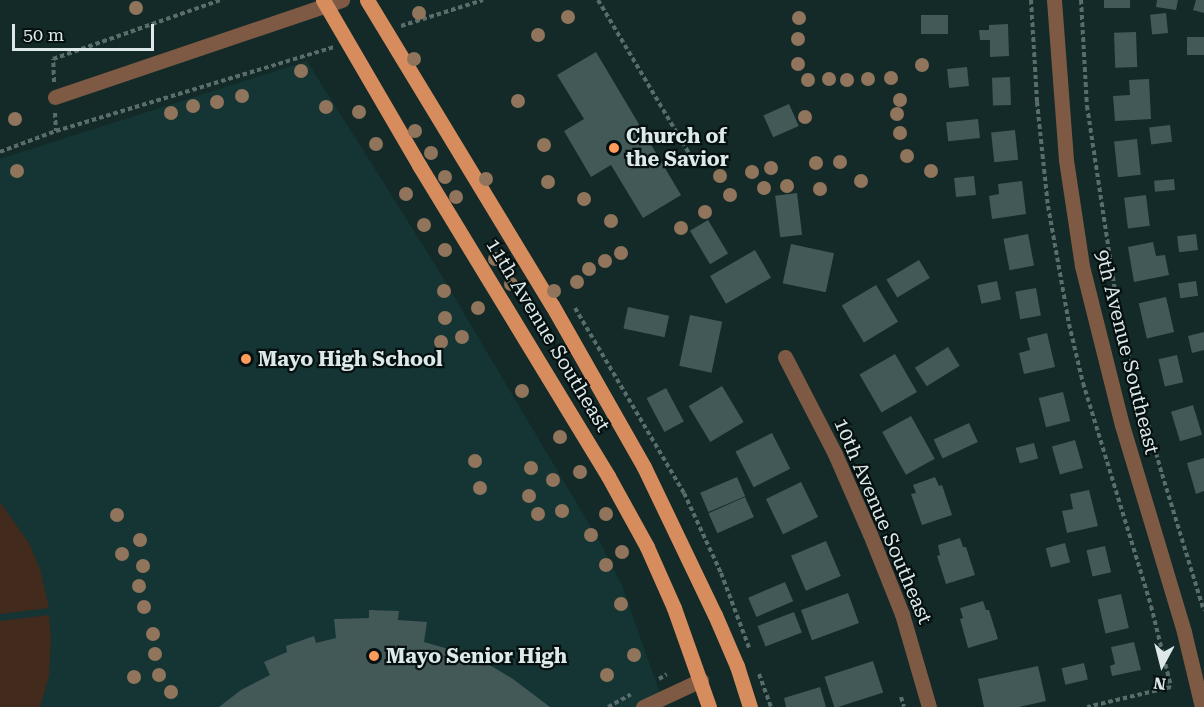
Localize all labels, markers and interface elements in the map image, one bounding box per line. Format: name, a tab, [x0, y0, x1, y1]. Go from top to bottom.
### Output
scale bar	[15, 12, 158, 50]
text: 50 m	[23, 24, 64, 45]
place label: Church of the Savior	[626, 124, 729, 171]
marker: Church of the Savior	[607, 141, 621, 155]
street label: 11th Avenue Southeast	[481, 234, 615, 436]
street label: 9th Avenue Southeast	[1090, 247, 1164, 457]
place label: Mayo High School	[258, 347, 443, 371]
marker: Mayo High School	[239, 352, 253, 366]
street label: 10th Avenue Southeast	[829, 415, 937, 627]
north arrow	[1132, 635, 1192, 695]
place label: Mayo Senior High	[386, 644, 567, 668]
marker: Mayo Senior High	[367, 649, 381, 663]
text: N	[1152, 673, 1167, 694]

